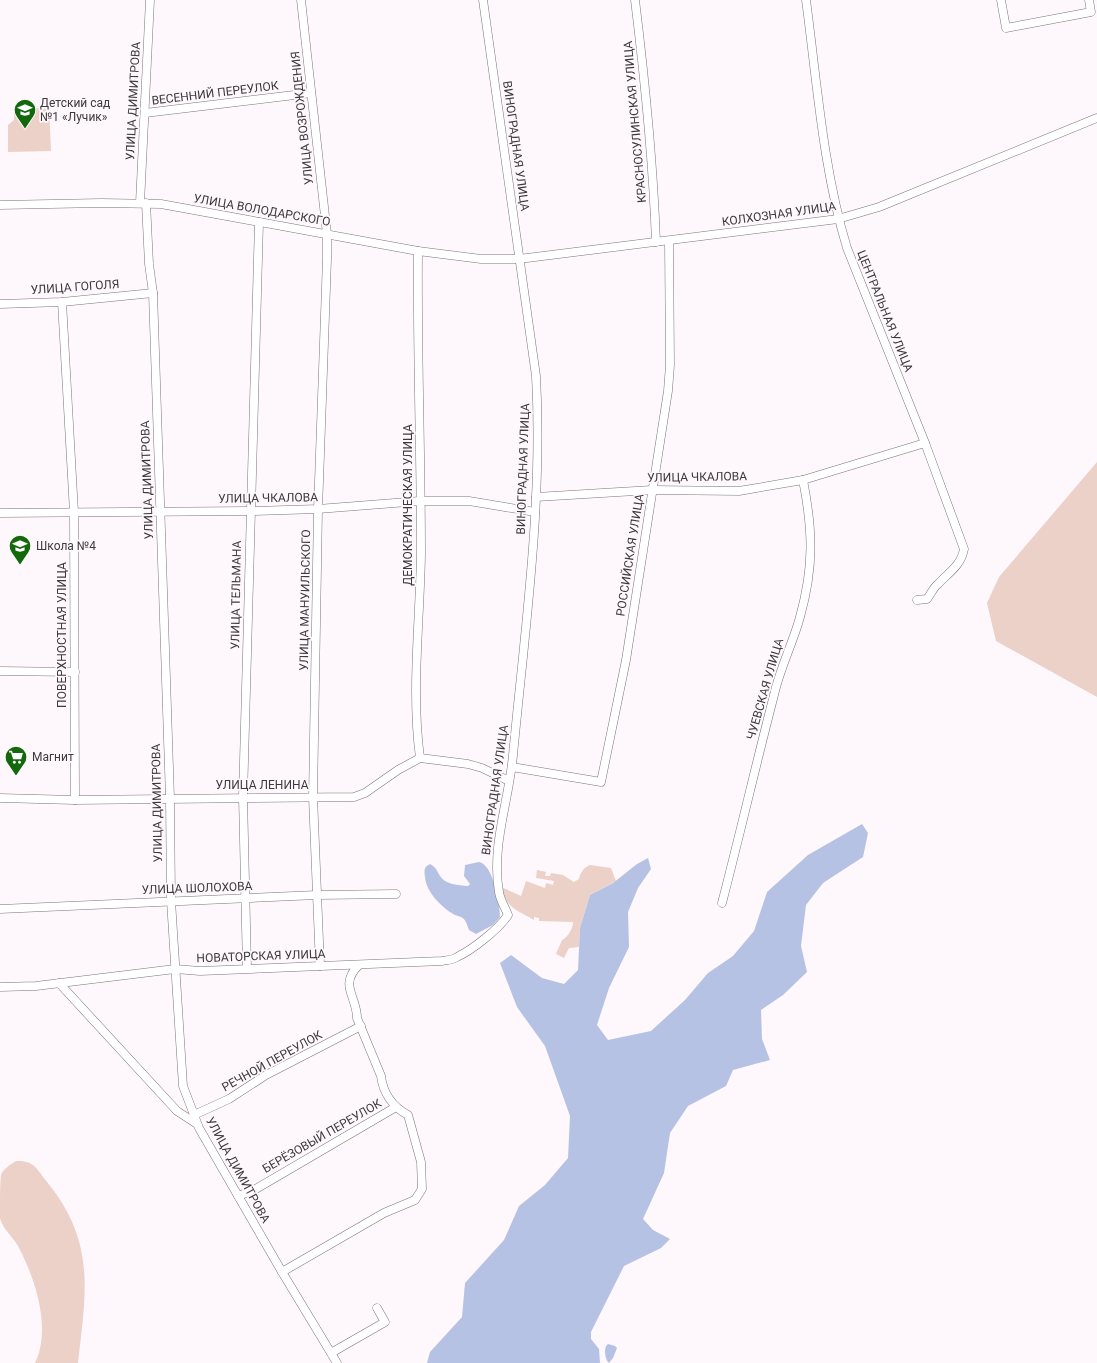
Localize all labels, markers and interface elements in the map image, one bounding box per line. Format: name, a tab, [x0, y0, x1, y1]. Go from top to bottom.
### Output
street label: КРАСНОСУЛИНСКАЯ УЛИЦА	[621, 40, 649, 204]
street label: УЛИЦА ДИМИТРОВА	[123, 41, 143, 161]
street label: УЛИЦА ВОЗРОЖДЕНИЯ	[288, 51, 316, 185]
street label: ВЕСЕННИЙ ПЕРЕУЛОК	[151, 77, 279, 108]
street label: ВИНОГРАДНАЯ УЛИЦА	[500, 80, 532, 212]
place label: Детский сад №1 «Лучик»	[40, 96, 110, 124]
school or university icon: Детский сад №1 «Лучик»	[12, 97, 38, 130]
street label: УЛИЦА ВОЛОДАРСКОГО	[192, 191, 332, 229]
street label: КОЛХОЗНАЯ УЛИЦА	[721, 199, 837, 229]
street label: ЦЕНТРАЛЬНАЯ УЛИЦА	[854, 248, 916, 374]
street label: УЛИЦА ГОГОЛЯ	[30, 277, 120, 297]
street label: ВИНОГРАДНАЯ УЛИЦА	[514, 403, 532, 535]
street label: УЛИЦА ДИМИТРОВА	[138, 420, 156, 540]
street label: ДЕМОКРАТИЧЕСКАЯ УЛИЦА	[401, 424, 415, 586]
street label: УЛИЦА ЧКАЛОВА	[647, 469, 747, 485]
street label: УЛИЦА ЧКАЛОВА	[218, 490, 318, 506]
street label: РОССИЙСКАЯ УЛИЦА	[612, 493, 647, 617]
street label: УЛИЦА МАНУИЛЬСКОГО	[297, 529, 313, 671]
school or university icon: Школа №4	[7, 533, 33, 566]
place label: Школа №4	[36, 539, 96, 553]
street label: УЛИЦА ТЕЛЬМАНА	[228, 540, 244, 649]
street label: ПОВЕРХНОСТНАЯ УЛИЦА	[55, 562, 69, 708]
street label: ЧУЕВСКАЯ УЛИЦА	[744, 636, 786, 741]
street label: ВИНОГРАДНАЯ УЛИЦА	[479, 724, 511, 856]
street label: УЛИЦА ДИМИТРОВА	[149, 743, 165, 862]
supermarket icon: Магнит	[3, 744, 29, 777]
place label: Магнит	[32, 750, 74, 764]
street label: УЛИЦА ЛЕНИНА	[216, 778, 309, 792]
street label: УЛИЦА ШОЛОХОВА	[141, 879, 253, 897]
street label: НОВАТОРСКАЯ УЛИЦА	[196, 947, 326, 965]
street label: РЕЧНОЙ ПЕРЕУЛОК	[219, 1027, 325, 1094]
street label: БЕРЁЗОВЫЙ ПЕРЕУЛОК	[260, 1095, 384, 1176]
street label: УЛИЦА ДИМИТРОВА	[203, 1115, 273, 1225]

